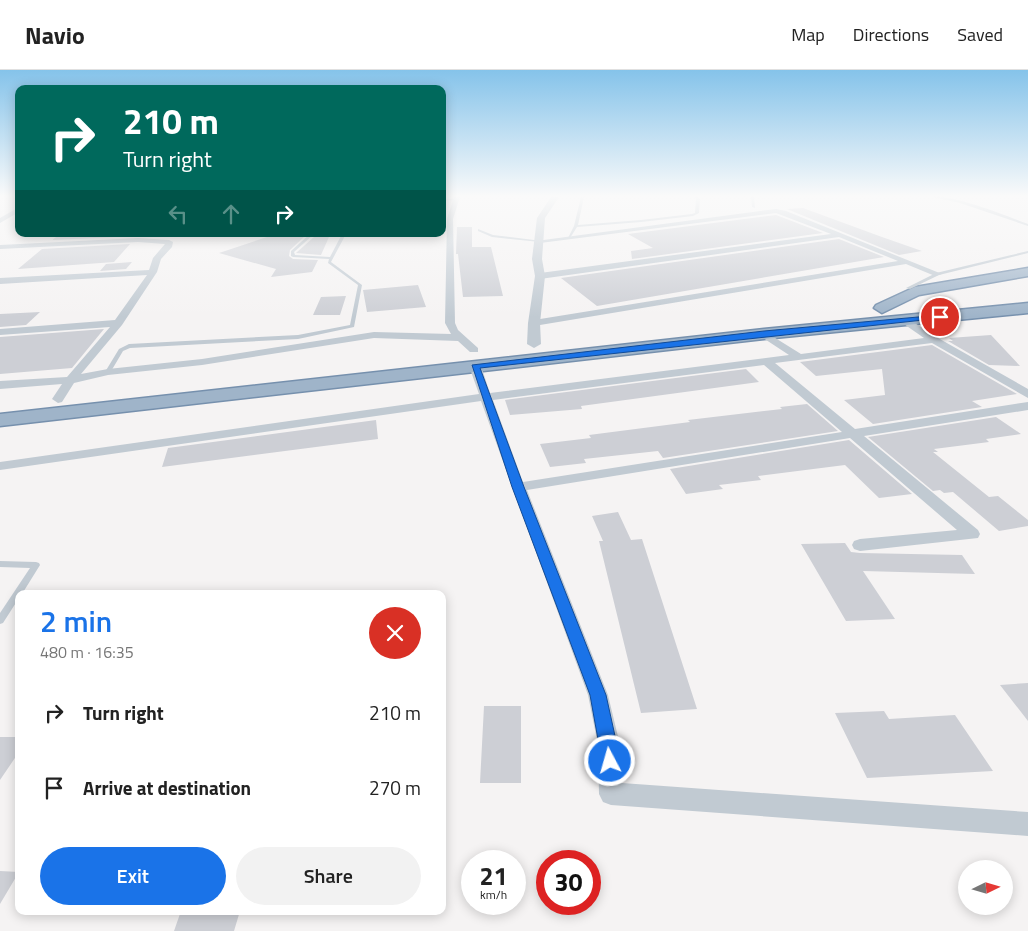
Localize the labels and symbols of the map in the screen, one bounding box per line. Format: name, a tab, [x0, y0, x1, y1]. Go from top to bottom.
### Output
pin	[919, 296, 961, 338]
position arrow	[583, 734, 635, 786]
speed limit sign: 30	[536, 850, 601, 915]
north arrow	[958, 860, 1012, 915]

